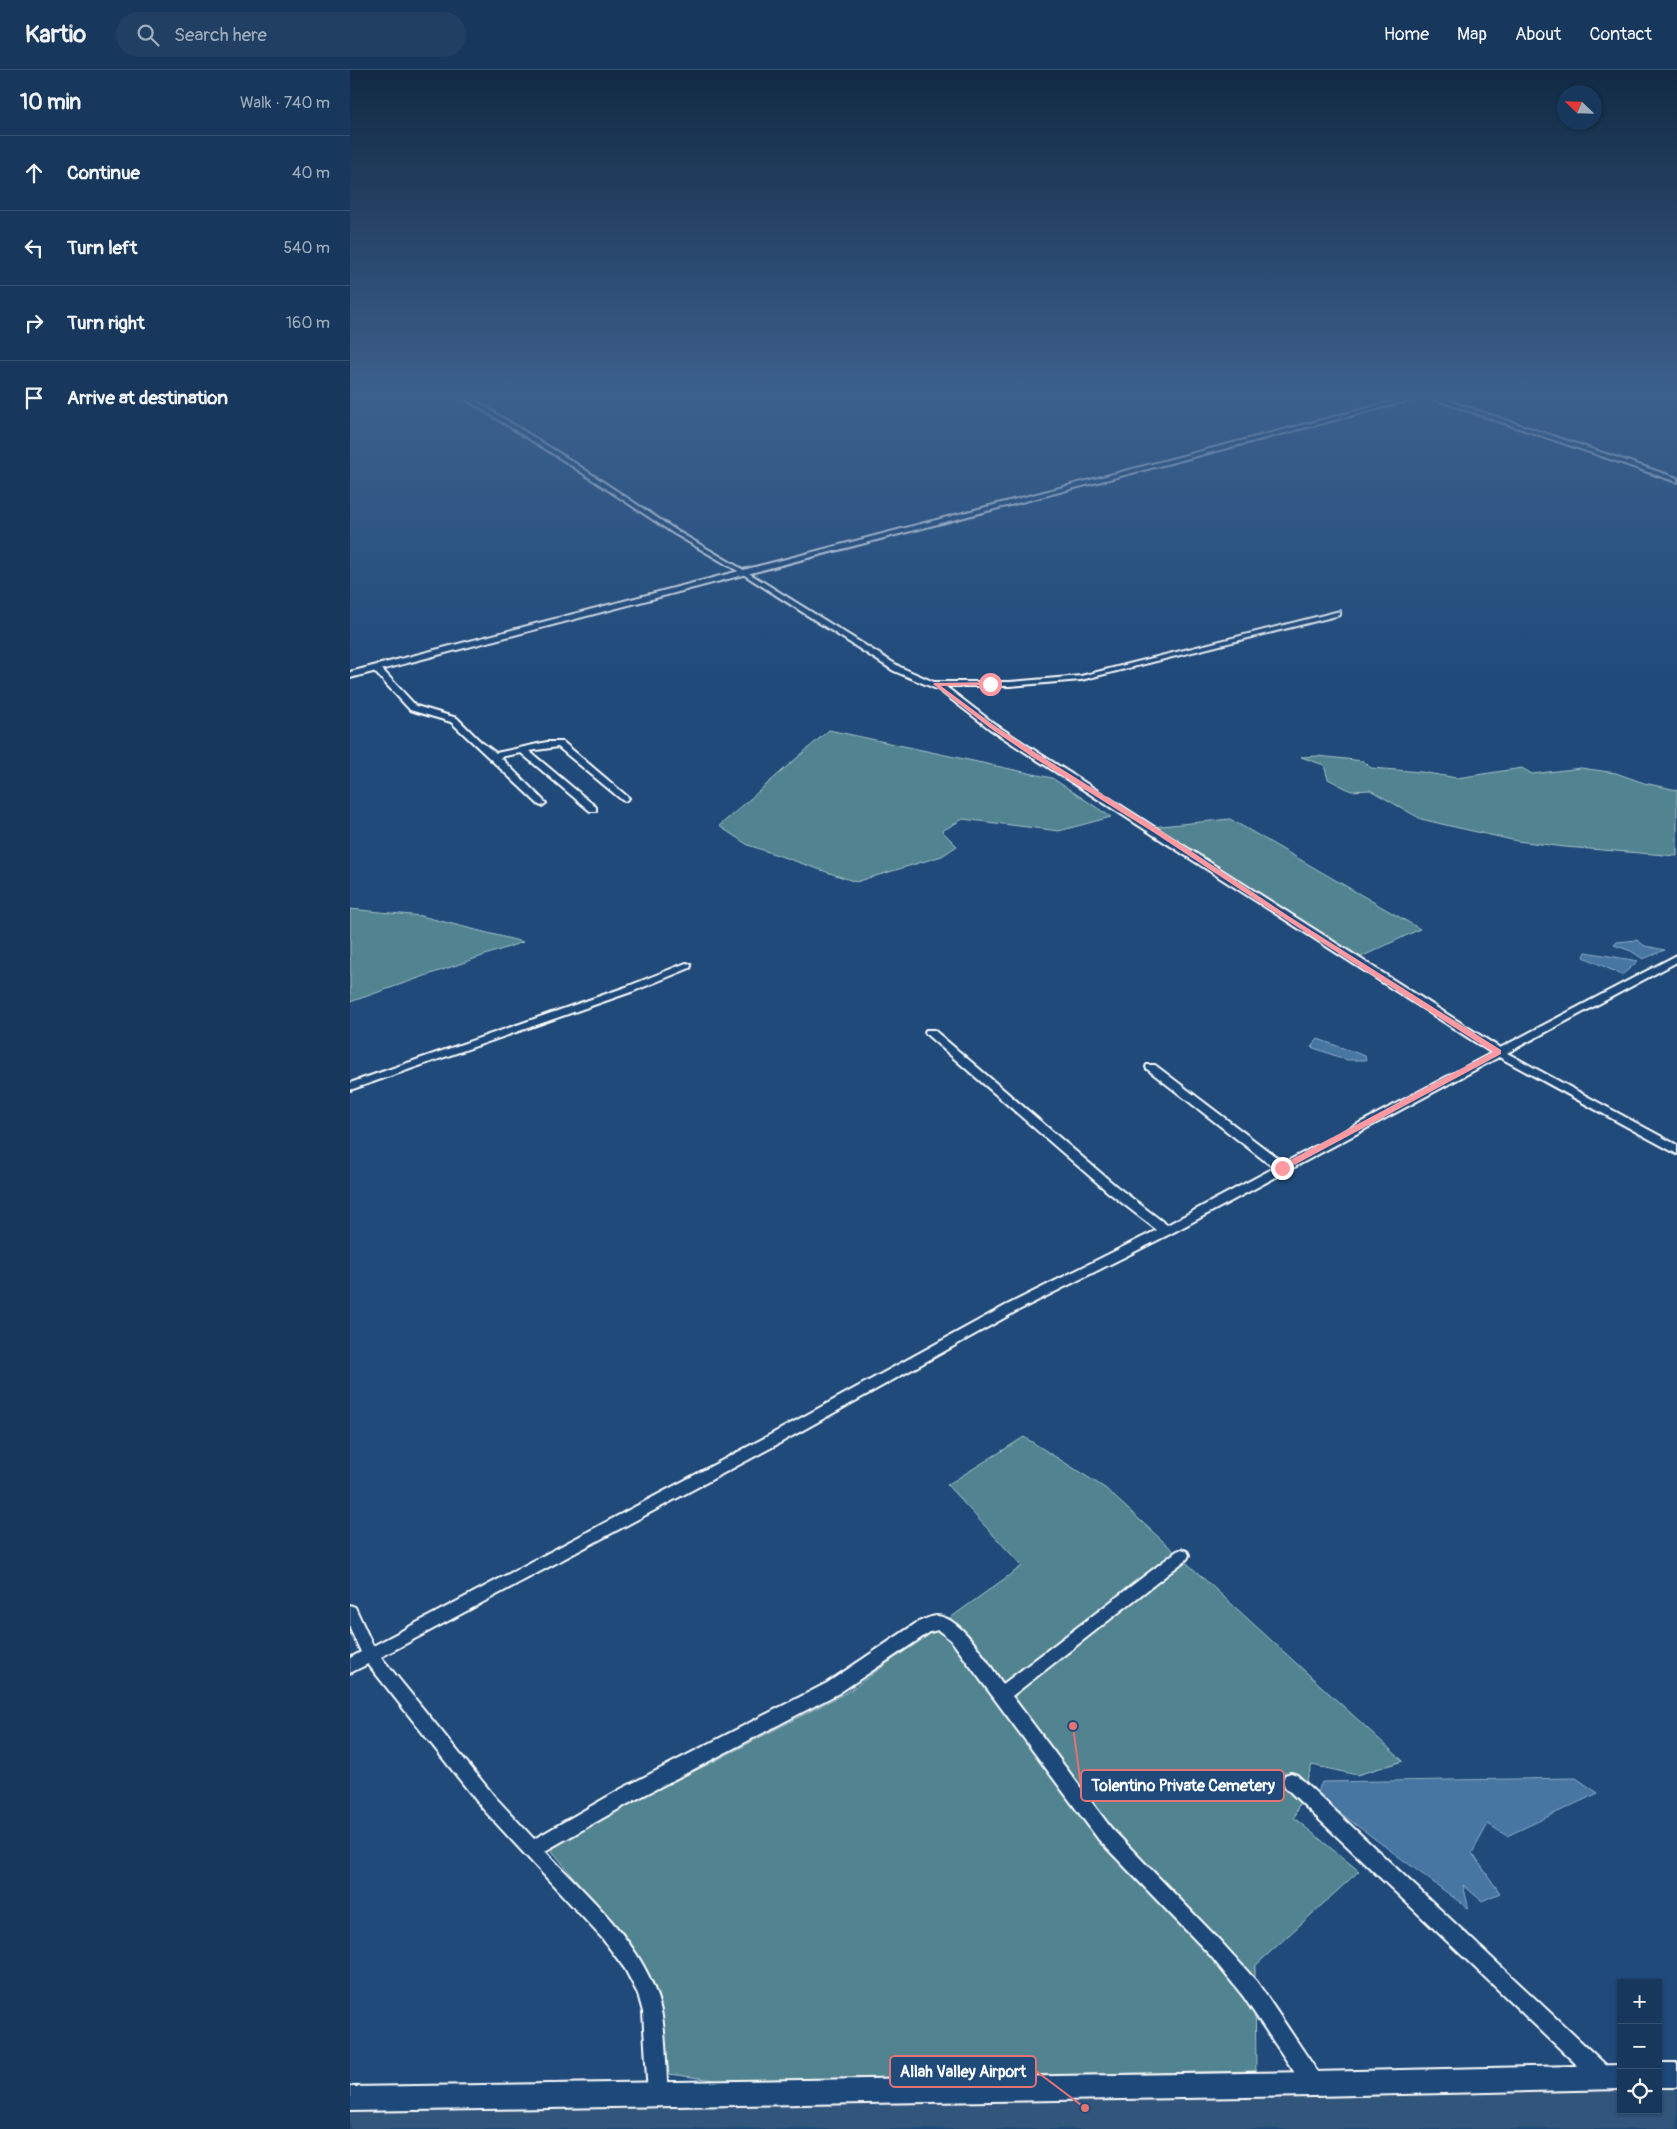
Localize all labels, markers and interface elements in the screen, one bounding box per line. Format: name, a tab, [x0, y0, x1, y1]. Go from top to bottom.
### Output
search box	[116, 12, 466, 57]
text: Kartio	[25, 20, 86, 49]
icon: search	[134, 21, 162, 49]
text: Search here	[174, 23, 267, 47]
text: Home	[1384, 23, 1429, 46]
text: Map	[1457, 23, 1487, 46]
text: About	[1515, 23, 1561, 46]
text: Contact	[1589, 23, 1652, 46]
north arrow	[1557, 85, 1602, 130]
text: 10 min	[20, 89, 81, 116]
text: Walk · 740 m	[240, 93, 330, 113]
icon: ahead	[20, 159, 48, 187]
text: Continue	[67, 161, 140, 185]
text: 40 m	[292, 163, 330, 183]
icon: left	[20, 234, 48, 262]
text: Turn left	[67, 236, 137, 260]
text: 540 m	[283, 238, 330, 258]
icon: right	[20, 309, 48, 337]
text: Turn right	[67, 311, 145, 335]
text: 160 m	[286, 313, 330, 333]
icon: arrive	[20, 384, 48, 412]
text: Arrive at destination	[67, 386, 228, 410]
route start	[979, 673, 1002, 696]
route end	[1271, 1157, 1294, 1180]
callout: Tolentino Private Cemetery	[1081, 1770, 1284, 1801]
text: Tolentino Private Cemetery	[1090, 1776, 1275, 1796]
map controls	[1617, 1979, 1662, 2114]
button: +	[1617, 1979, 1662, 2024]
button: −	[1617, 2024, 1662, 2069]
callout: Allah Valley Airport	[890, 2056, 1036, 2087]
text: Allah Valley Airport	[900, 2062, 1027, 2082]
button: locate	[1617, 2069, 1662, 2114]

